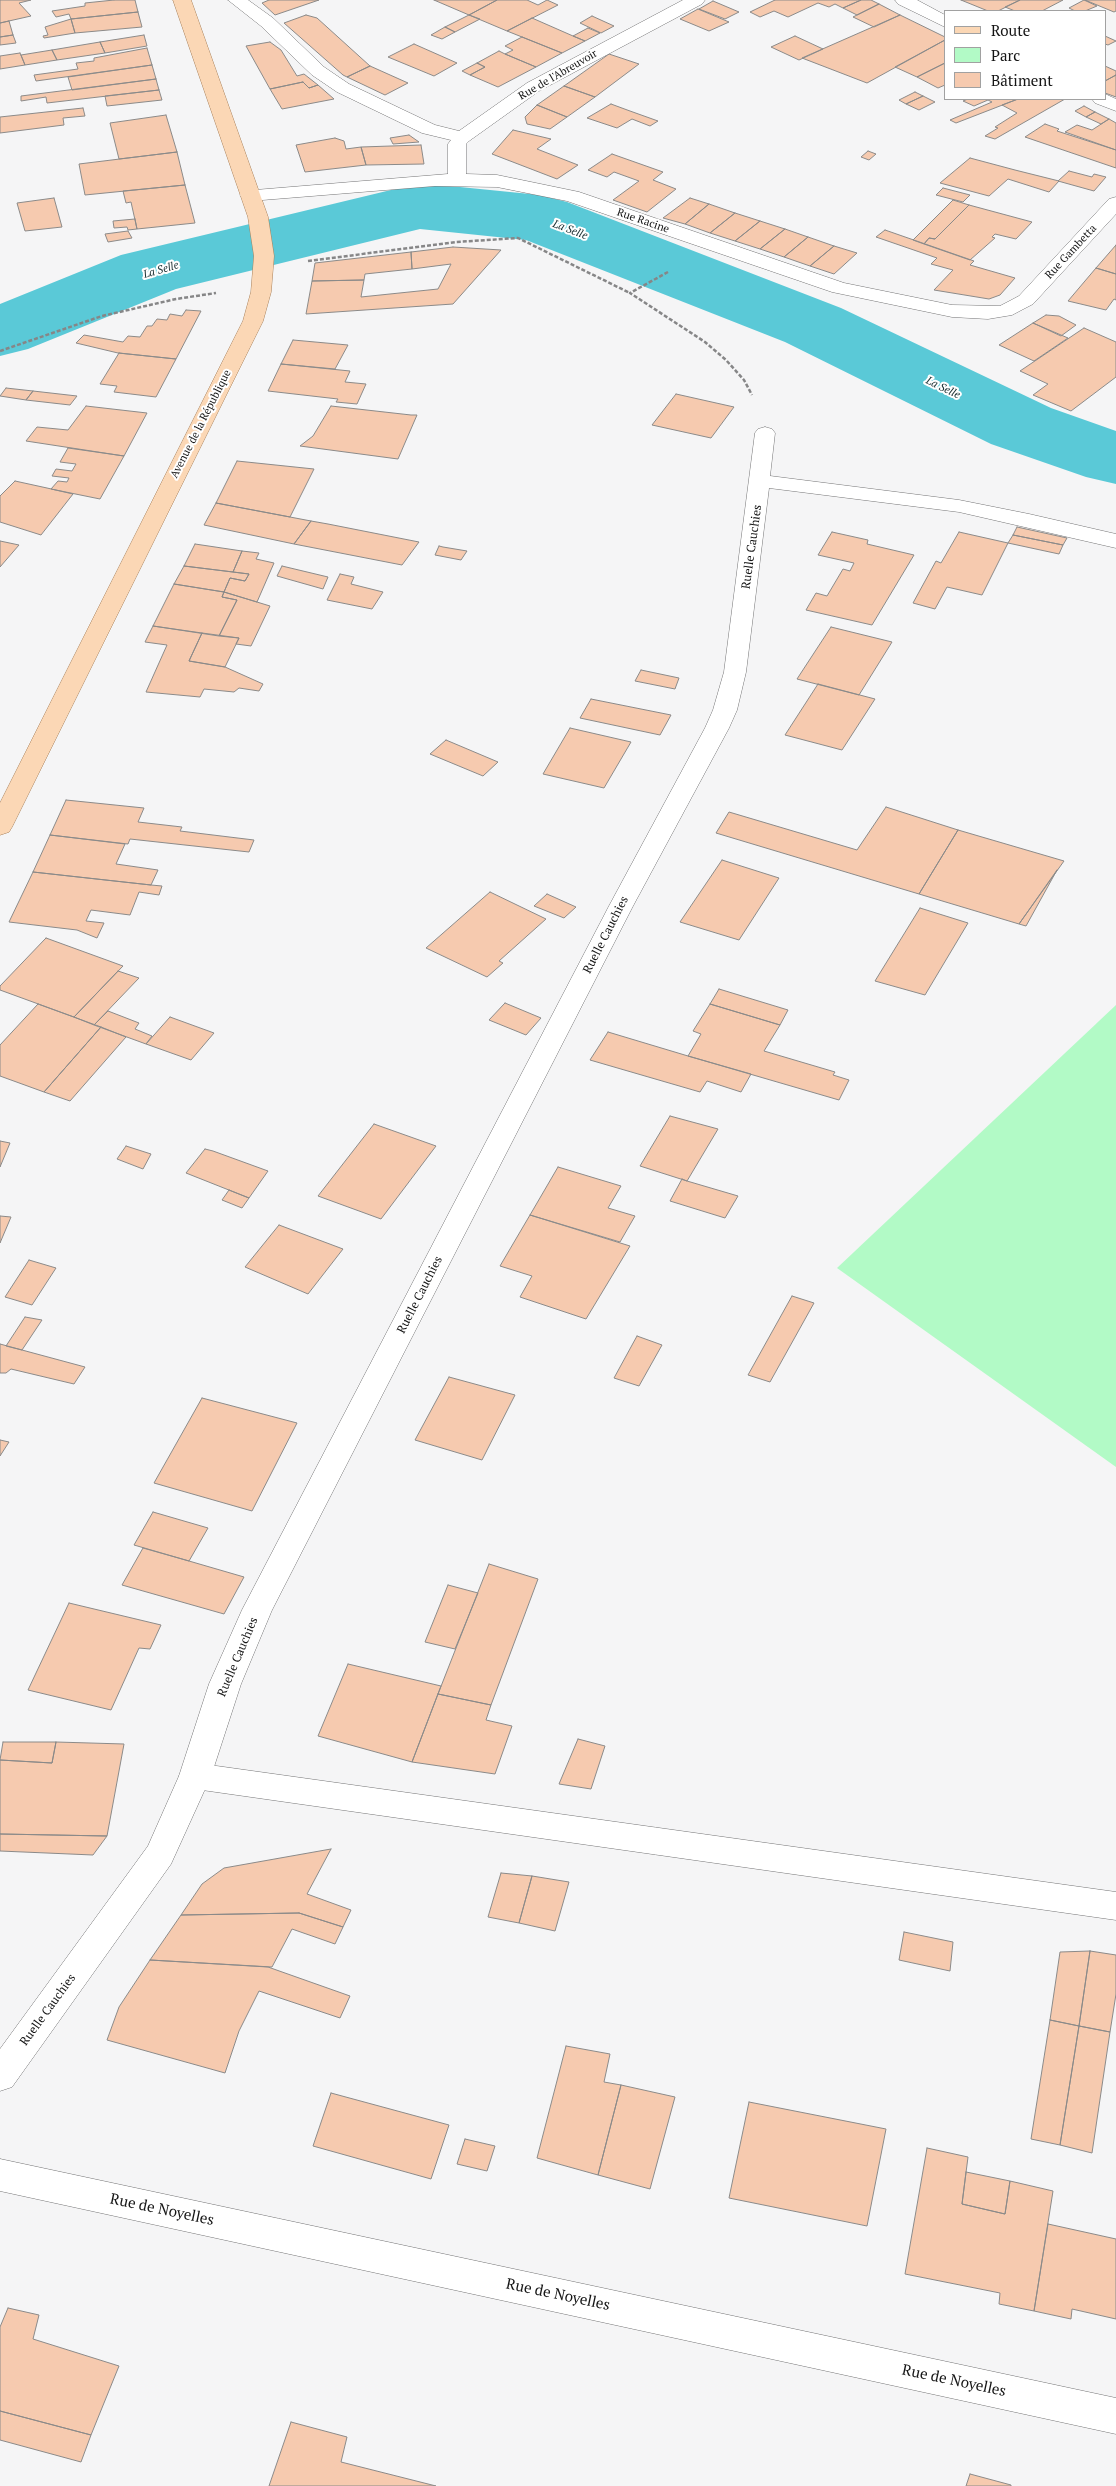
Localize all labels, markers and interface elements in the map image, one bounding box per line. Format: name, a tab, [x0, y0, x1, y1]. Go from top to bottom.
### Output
legend	[944, 10, 1106, 100]
text: Route	[991, 20, 1030, 40]
text: Parc	[991, 45, 1020, 65]
street label: Rue de l'Abreuvoir	[516, 47, 600, 103]
text: Bâtiment	[991, 70, 1053, 90]
street label: Rue Racine	[615, 206, 671, 236]
water label: La Selle	[551, 217, 589, 243]
street label: Rue Gambetta	[1043, 222, 1099, 282]
water label: La Selle	[142, 259, 180, 281]
street label: Avenue de la République	[168, 368, 234, 480]
water label: La Selle	[924, 374, 962, 402]
street label: Ruelle Cauchies	[739, 504, 765, 590]
street label: Ruelle Cauchies	[580, 894, 632, 976]
street label: Ruelle Cauchies	[394, 1254, 446, 1336]
street label: Ruelle Cauchies	[215, 1615, 261, 1699]
street label: Ruelle Cauchies	[17, 1971, 79, 2049]
street label: Rue de Noyelles	[108, 2190, 216, 2230]
street label: Rue de Noyelles	[504, 2275, 612, 2315]
street label: Rue de Noyelles	[900, 2361, 1008, 2401]

